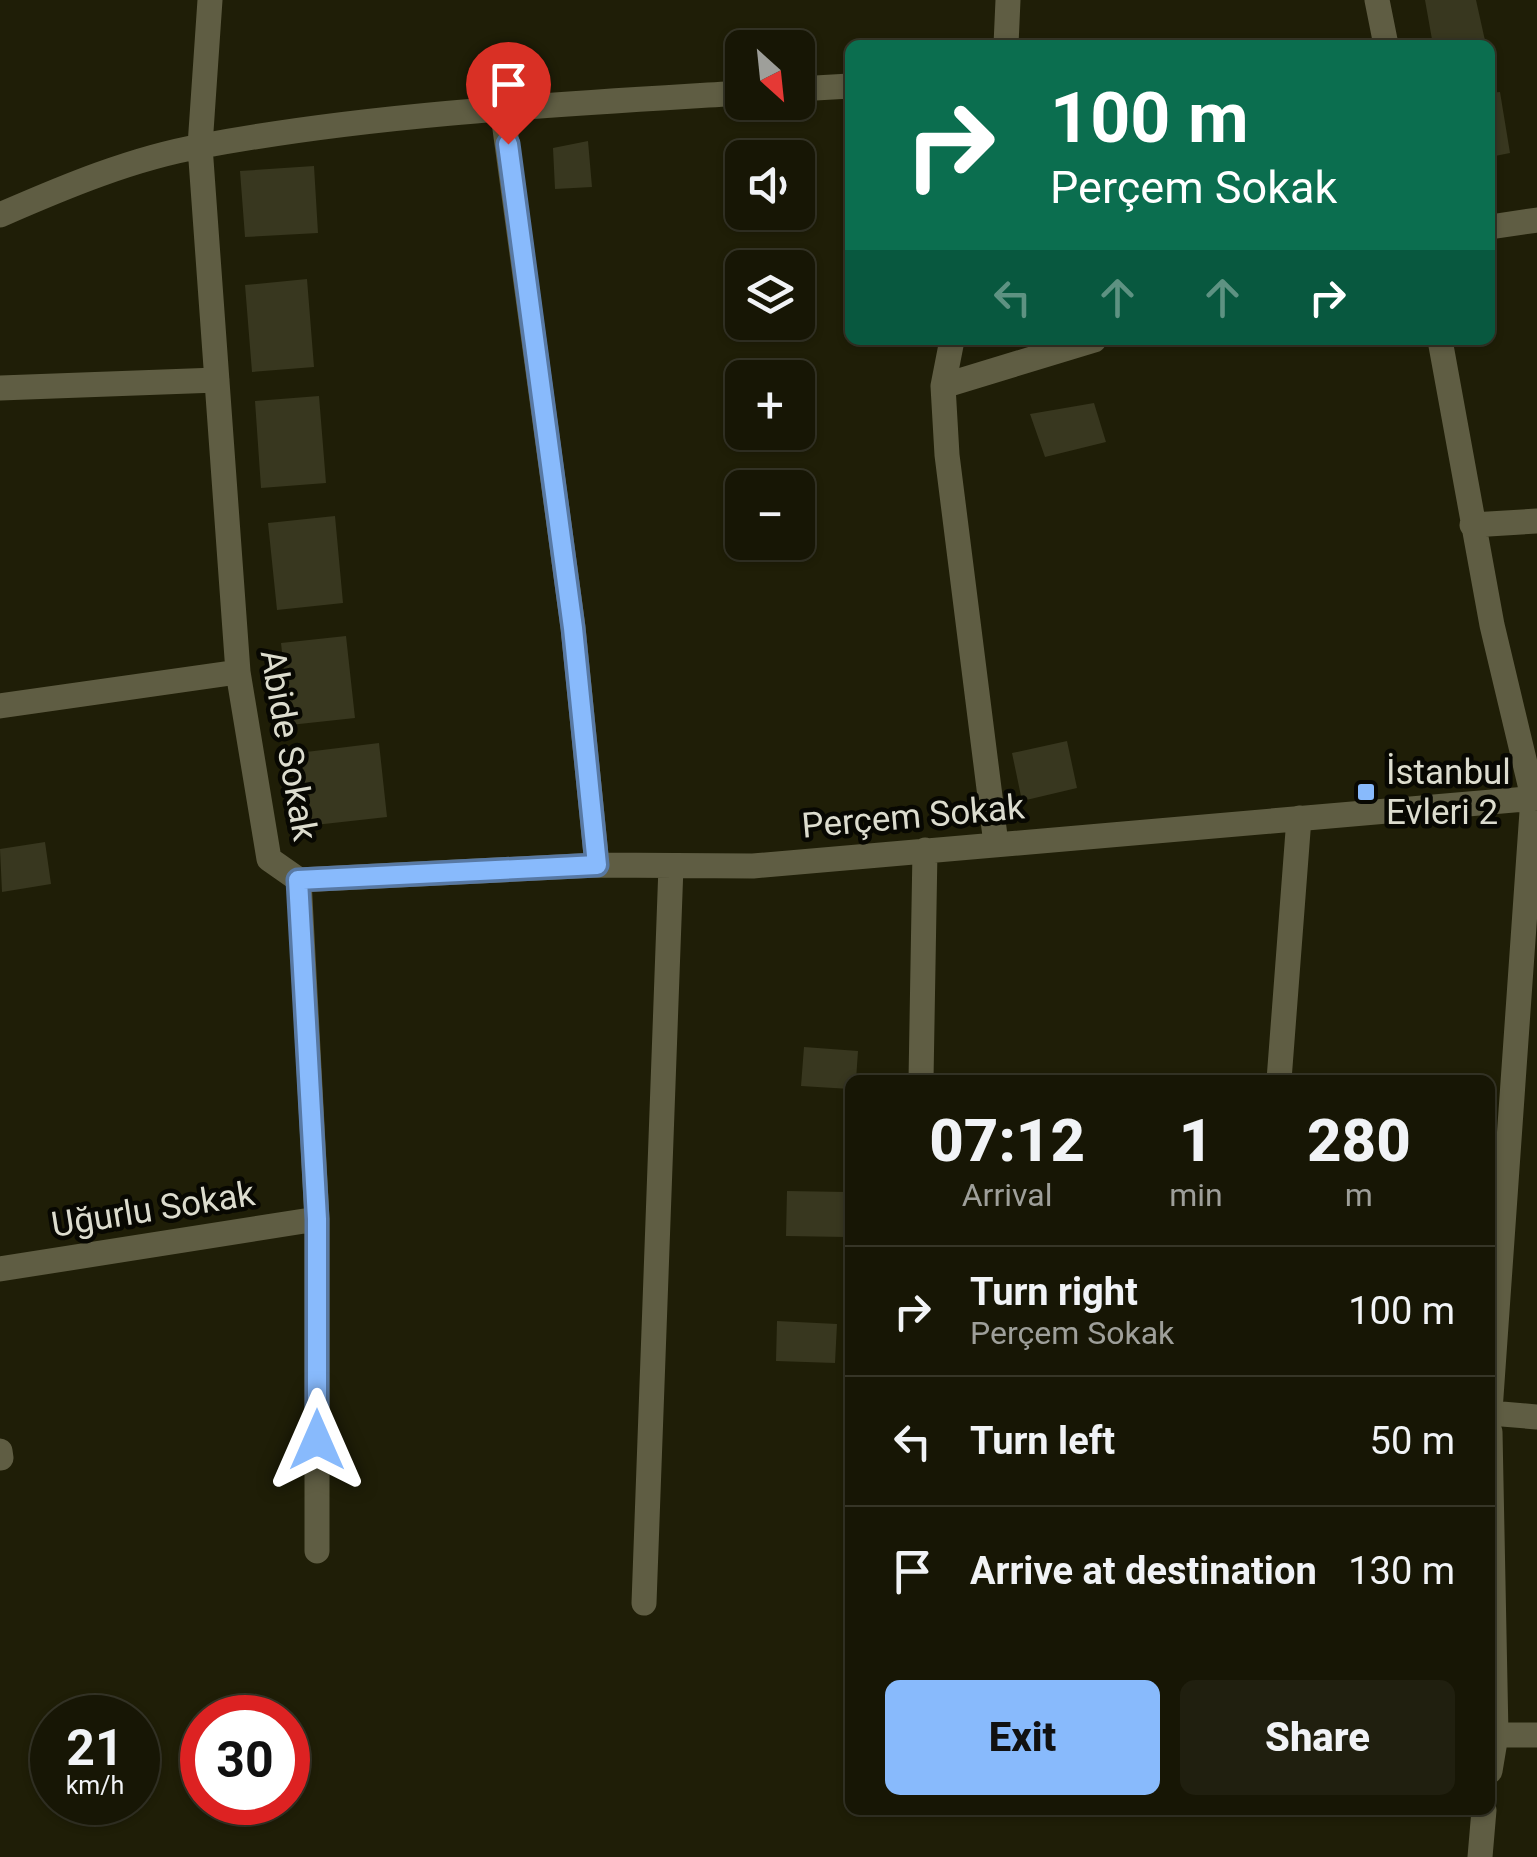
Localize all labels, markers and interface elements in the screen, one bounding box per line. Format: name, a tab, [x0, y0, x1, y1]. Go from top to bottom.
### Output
north arrow	[725, 30, 815, 120]
map controls	[725, 30, 815, 560]
pin	[466, 42, 551, 145]
icon: arrive	[481, 57, 536, 112]
text: 100 m	[1050, 77, 1249, 159]
icon: right	[885, 80, 1015, 210]
button: sound	[725, 140, 815, 230]
text: Perçem Sokak	[1050, 161, 1337, 214]
button: layers	[725, 250, 815, 340]
icon: left	[985, 270, 1040, 325]
icon: ahead	[1090, 270, 1145, 325]
icon: ahead	[1195, 270, 1250, 325]
icon: right	[1300, 270, 1355, 325]
button: +	[725, 360, 815, 450]
button: −	[725, 470, 815, 560]
street label: Abide Sokak	[252, 646, 326, 844]
place label: İstanbul Evleri 2	[1386, 752, 1511, 833]
marker: İstanbul Evleri 2	[1355, 781, 1377, 803]
street label: Perçem Sokak	[800, 786, 1026, 847]
text: 07:12	[929, 1105, 1085, 1176]
text: 1	[1179, 1105, 1213, 1176]
text: 280	[1307, 1105, 1411, 1176]
street label: Uğurlu Sokak	[49, 1173, 258, 1246]
text: Arrival	[962, 1176, 1053, 1214]
text: min	[1169, 1176, 1223, 1214]
text: m	[1345, 1176, 1373, 1214]
text: Turn right	[970, 1270, 1138, 1314]
icon: right	[885, 1284, 940, 1339]
text: 100 m	[1348, 1289, 1455, 1333]
text: Perçem Sokak	[970, 1314, 1174, 1352]
position arrow	[265, 1388, 369, 1492]
icon: left	[885, 1414, 940, 1469]
text: Turn left	[970, 1419, 1115, 1463]
text: 50 m	[1370, 1419, 1455, 1463]
icon: arrive	[885, 1544, 940, 1599]
text: Arrive at destination	[970, 1549, 1317, 1593]
text: 130 m	[1348, 1549, 1455, 1593]
button: Exit	[885, 1680, 1160, 1795]
button: Share	[1180, 1680, 1455, 1795]
speed limit sign: 30	[180, 1695, 310, 1825]
text: 21	[66, 1719, 124, 1777]
text: km/h	[66, 1771, 124, 1800]

